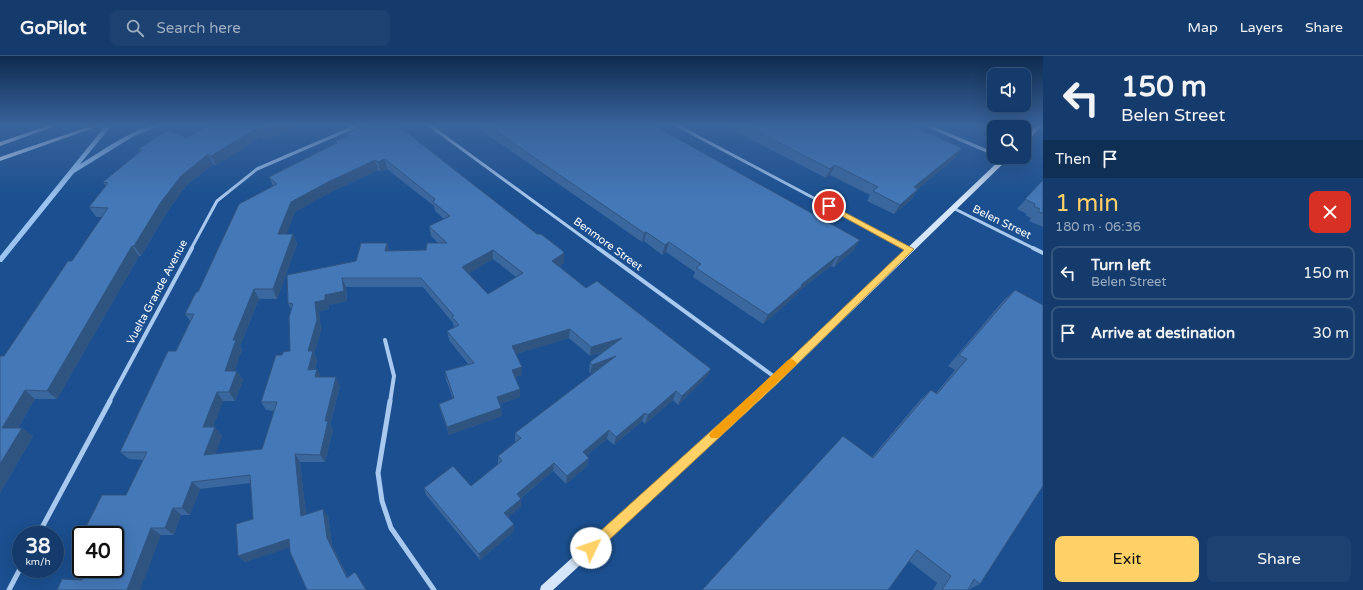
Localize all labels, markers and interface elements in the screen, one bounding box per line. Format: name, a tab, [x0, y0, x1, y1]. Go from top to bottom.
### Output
search box	[110, 10, 390, 46]
text: GoPilot	[20, 17, 86, 39]
icon: search	[124, 17, 146, 39]
text: Search here	[156, 19, 241, 37]
text: Map	[1188, 19, 1218, 36]
text: Layers	[1240, 19, 1283, 36]
text: Share	[1305, 19, 1343, 36]
map controls	[987, 68, 1031, 164]
button: sound	[987, 68, 1031, 112]
text: 150 m	[1121, 70, 1207, 104]
icon: left	[1055, 72, 1107, 124]
text: Belen Street	[1121, 104, 1225, 126]
button: search	[987, 120, 1031, 164]
icon: arrive	[1099, 148, 1121, 170]
text: Then	[1055, 150, 1091, 168]
pin	[812, 189, 846, 223]
text: 1 min	[1055, 189, 1119, 218]
button: close	[1309, 191, 1351, 233]
icon: arrive	[818, 195, 840, 217]
street label: Belen Street	[970, 202, 1034, 242]
street label: Benmore Street	[571, 215, 645, 273]
text: 180 m · 06:36	[1055, 219, 1141, 235]
street label: Vuelta Grande Avenue	[124, 237, 190, 347]
text: Turn left	[1091, 256, 1151, 274]
icon: left	[1057, 262, 1079, 284]
text: 150 m	[1303, 264, 1349, 282]
text: Belen Street	[1091, 274, 1166, 290]
icon: arrive	[1057, 322, 1079, 344]
text: Arrive at destination	[1091, 324, 1235, 342]
text: 30 m	[1312, 324, 1349, 342]
speed limit sign: 40	[72, 526, 124, 578]
position arrow	[570, 527, 612, 569]
text: 38	[25, 535, 51, 559]
button: Exit	[1055, 536, 1199, 582]
button: Share	[1207, 536, 1351, 582]
text: km/h	[25, 556, 51, 568]

